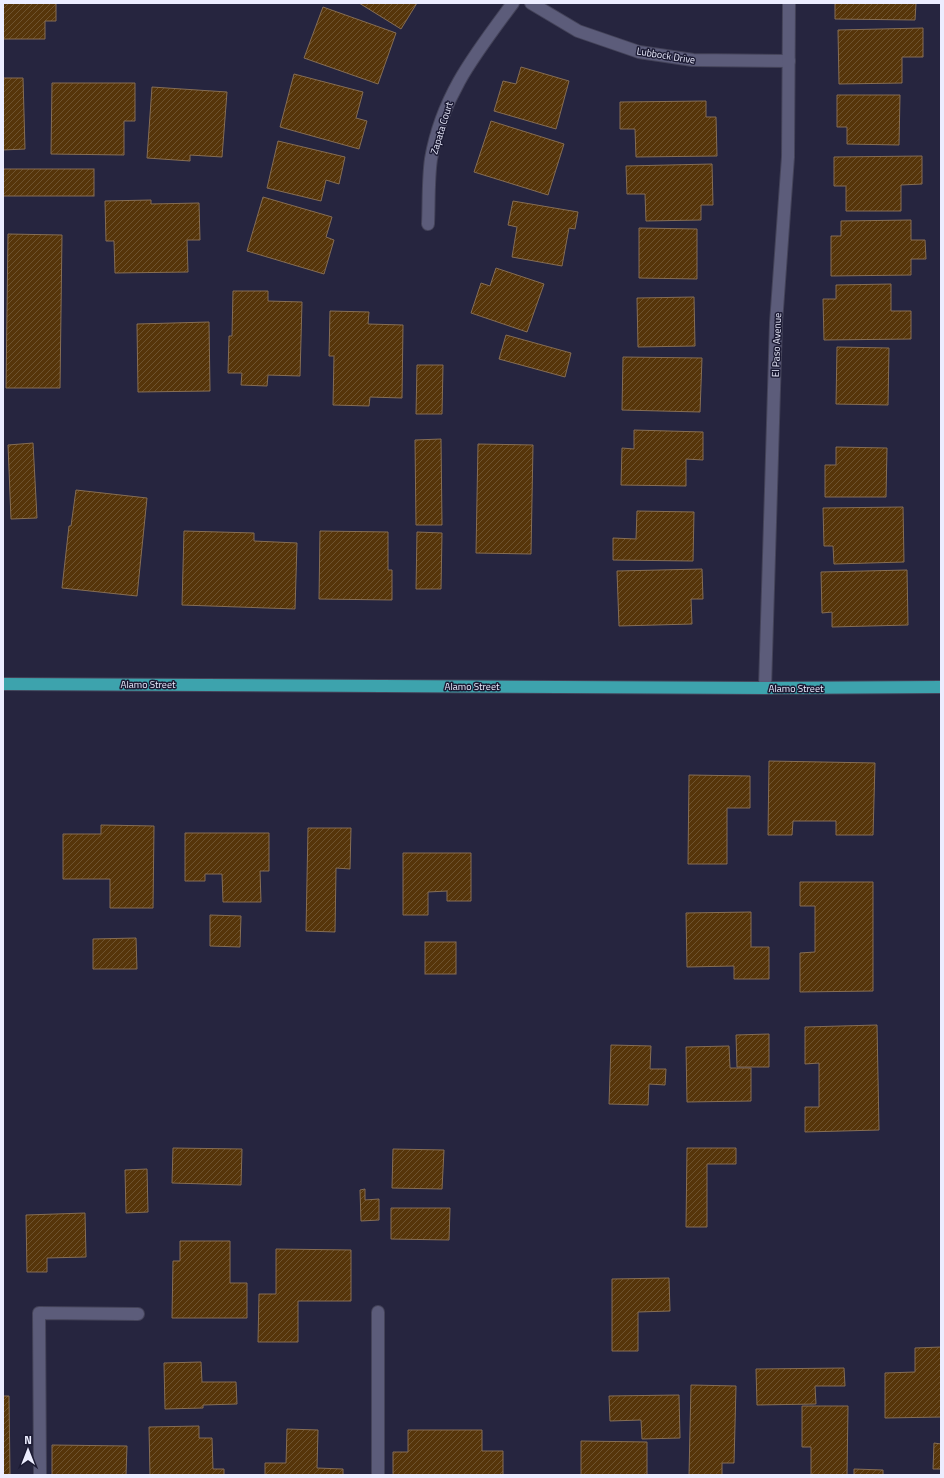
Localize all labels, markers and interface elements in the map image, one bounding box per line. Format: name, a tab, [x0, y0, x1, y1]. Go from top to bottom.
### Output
street label: Lubbock Drive	[636, 43, 696, 68]
street label: Zapata Court	[426, 100, 457, 156]
street label: El Paso Avenue	[768, 313, 785, 377]
street label: Alamo Street	[121, 677, 176, 692]
street label: Alamo Street	[445, 679, 500, 694]
street label: Alamo Street	[769, 681, 824, 696]
north arrow	[8, 1430, 48, 1470]
text: N	[24, 1432, 32, 1448]

